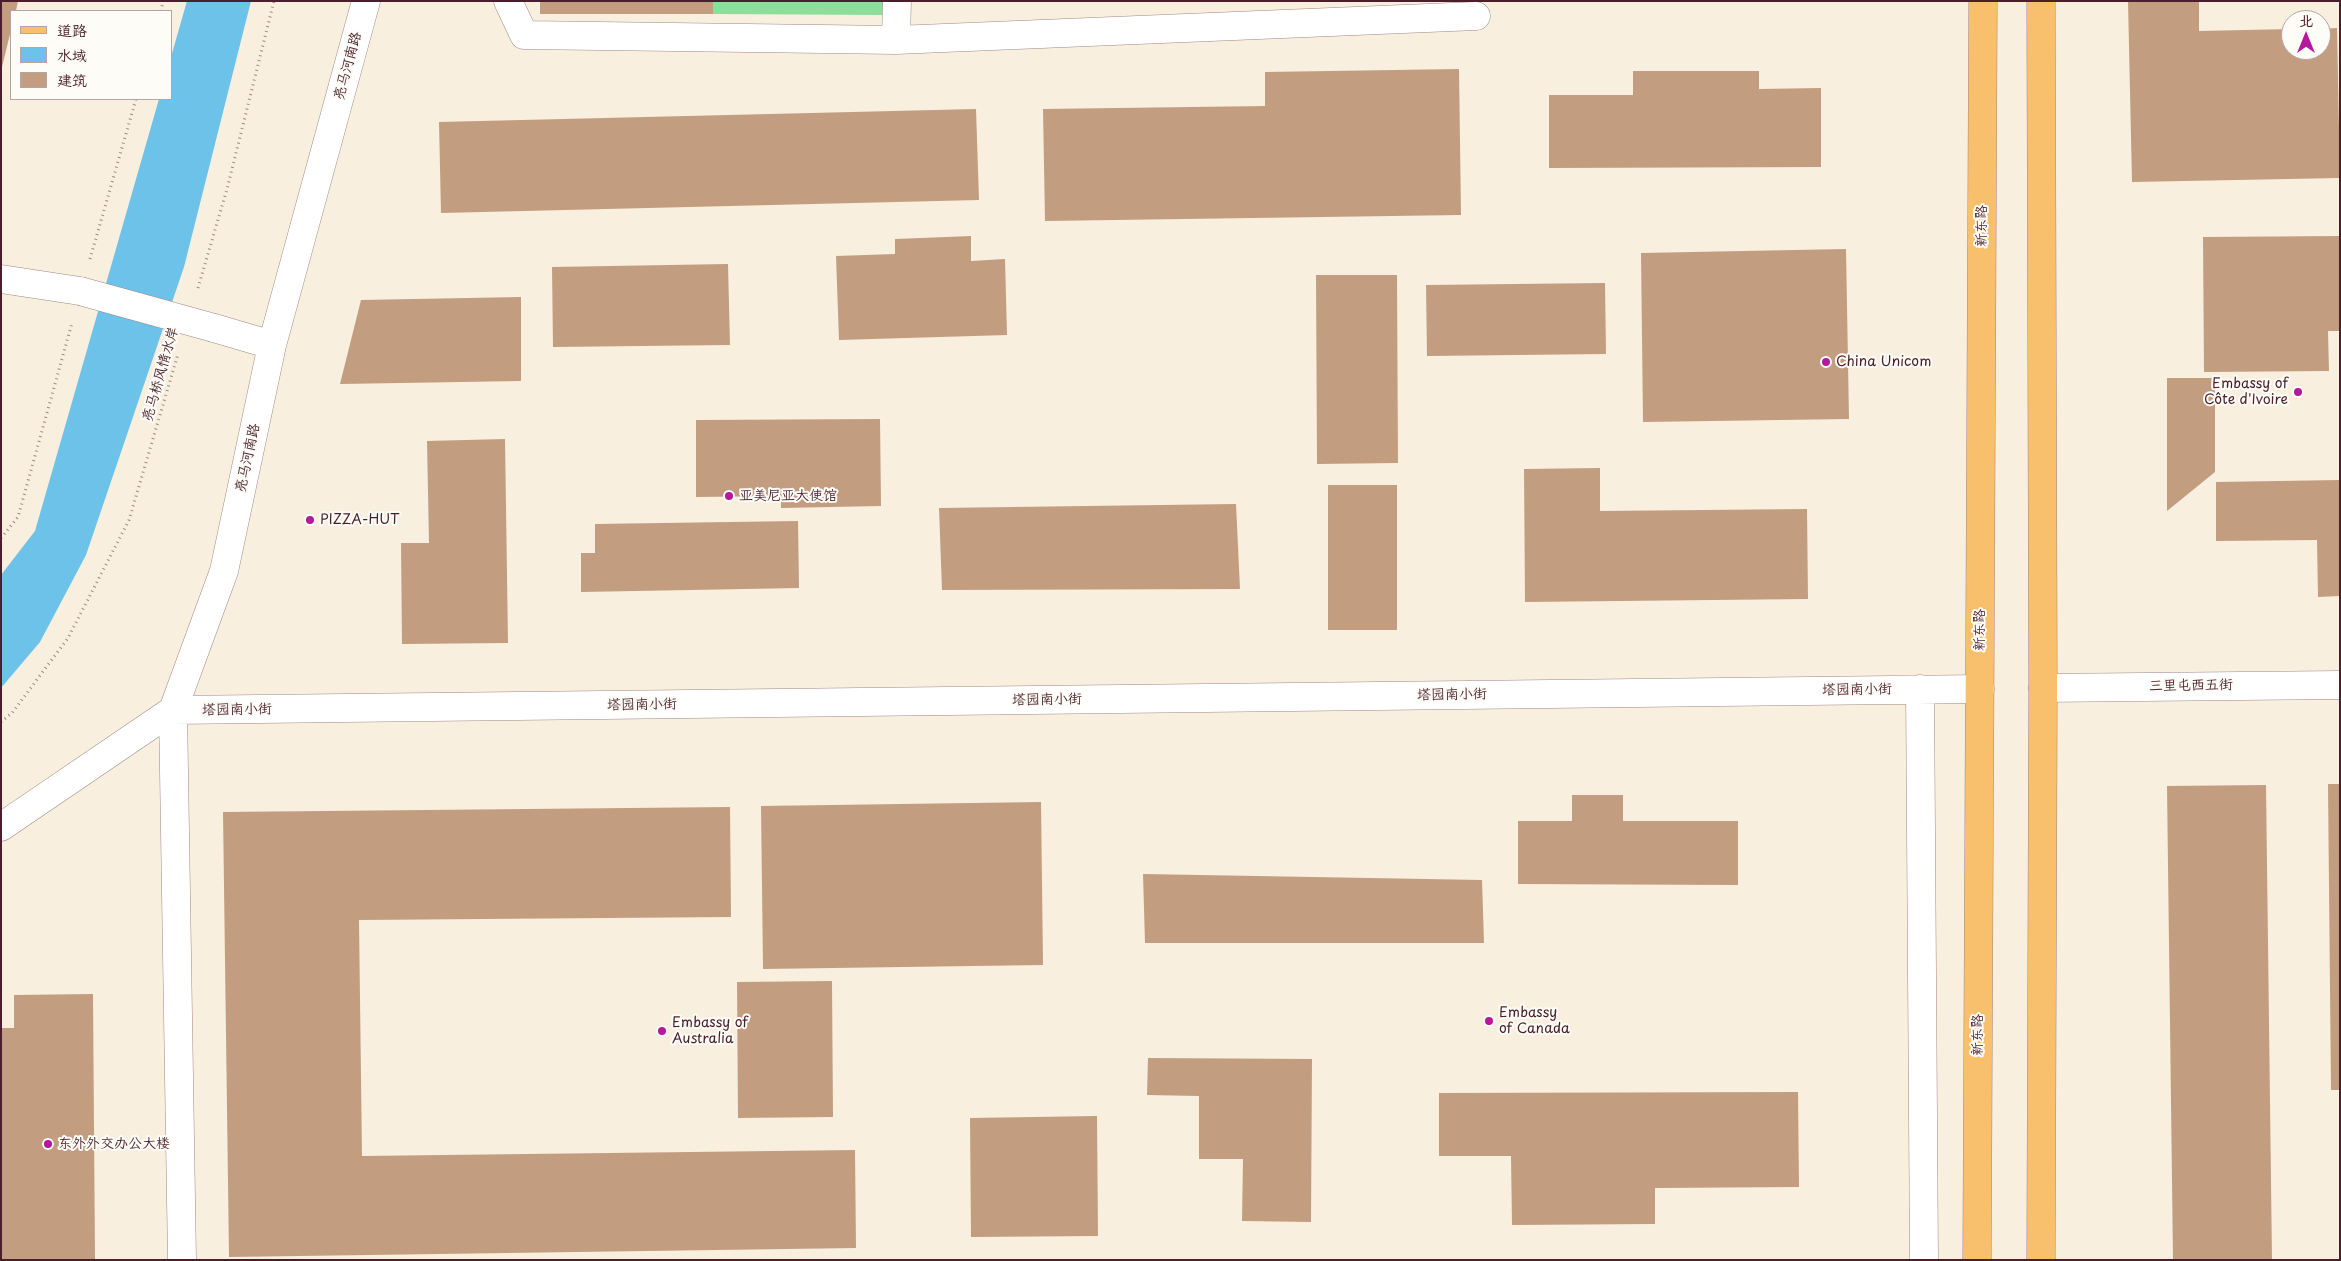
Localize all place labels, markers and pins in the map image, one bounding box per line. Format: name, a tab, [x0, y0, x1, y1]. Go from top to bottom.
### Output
place label: China Unicom	[1836, 354, 1931, 370]
marker: China Unicom	[1820, 356, 1832, 368]
place label: Embassy of Côte d'Ivoire	[2204, 376, 2288, 408]
marker: Embassy of Côte d'Ivoire	[2292, 386, 2304, 398]
place label: 亚美尼亚大使馆	[739, 488, 837, 504]
marker: 亚美尼亚大使馆	[723, 490, 735, 502]
place label: PIZZA-HUT	[320, 512, 400, 528]
marker: PIZZA-HUT	[304, 514, 316, 526]
place label: Embassy of Canada	[1499, 1005, 1570, 1038]
place label: Embassy of Australia	[672, 1015, 748, 1048]
marker: Embassy of Canada	[1483, 1015, 1495, 1027]
marker: Embassy of Australia	[656, 1025, 668, 1037]
place label: 东外外交办公大楼	[58, 1136, 170, 1152]
marker: 东外外交办公大楼	[42, 1138, 54, 1150]

